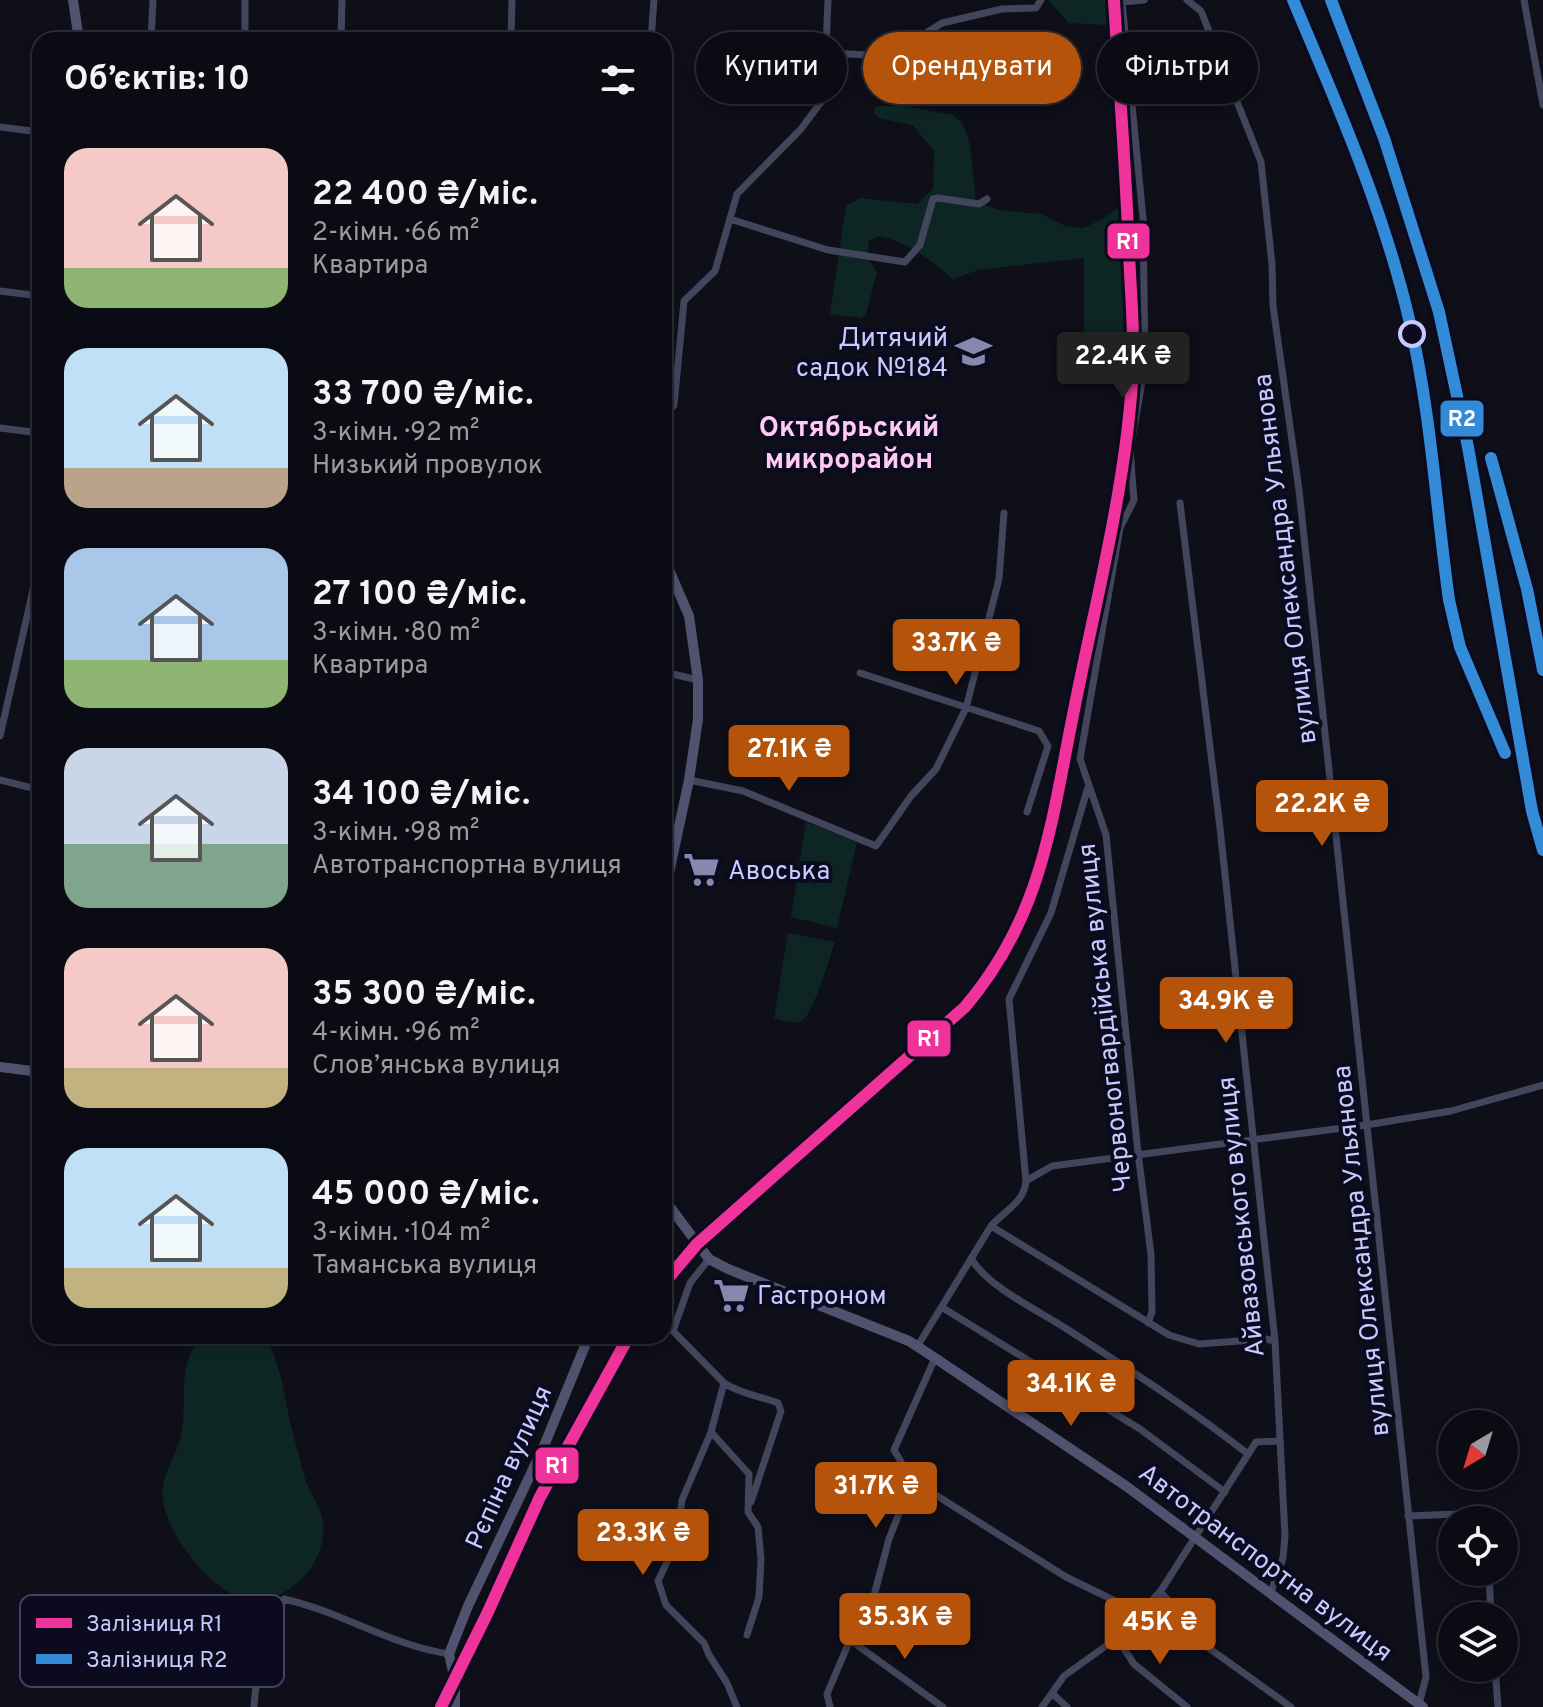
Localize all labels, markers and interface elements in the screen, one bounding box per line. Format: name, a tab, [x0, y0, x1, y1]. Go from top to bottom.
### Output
chip: Купити	[696, 32, 847, 104]
chip: Орендувати	[863, 32, 1081, 104]
chip: Фільтри	[1097, 32, 1258, 104]
icon: filters	[596, 58, 640, 102]
text: Об’єктів: 10	[64, 59, 250, 102]
text: 22 400 ₴/міс.	[312, 174, 538, 217]
icon: home	[128, 180, 224, 276]
text: 2-кімн. · 66 m²	[312, 217, 479, 250]
line badge: R1	[1106, 222, 1151, 260]
text: R1	[1116, 230, 1140, 257]
text: Квартира	[312, 250, 428, 283]
unlabelled marker	[1399, 321, 1425, 347]
place label: Дитячий садок №184	[796, 323, 948, 386]
pin: 22.4K ₴	[1049, 332, 1197, 400]
school or university icon: Дитячий садок №184	[955, 333, 993, 371]
text: 22.4K ₴	[1075, 341, 1171, 374]
street label: вулиця Олександра Ульянова	[1247, 372, 1326, 746]
text: 33 700 ₴/міс.	[312, 374, 534, 417]
icon: home	[128, 380, 224, 476]
line badge: R2	[1439, 399, 1485, 438]
text: R2	[1448, 407, 1476, 434]
district label: Октябрьский микрорайон	[759, 411, 939, 479]
text: 3-кімн. · 92 m²	[312, 417, 479, 450]
text: Низький провулок	[312, 450, 543, 483]
text: 27 100 ₴/міс.	[312, 574, 527, 617]
icon: home	[128, 580, 224, 676]
text: 3-кімн. · 80 m²	[312, 617, 480, 650]
pin: 33.7K ₴	[882, 619, 1030, 687]
text: 33.7K ₴	[911, 628, 1001, 661]
text: Квартира	[312, 650, 428, 683]
pin: 27.1K ₴	[715, 725, 863, 793]
text: 27.1K ₴	[747, 734, 831, 767]
text: 34 100 ₴/міс.	[312, 774, 530, 817]
icon: home	[128, 780, 224, 876]
pin: 22.2K ₴	[1248, 780, 1396, 848]
text: 22.2K ₴	[1274, 789, 1370, 822]
text: 3-кімн. · 98 m²	[312, 817, 479, 850]
street label: Червоногвардійська вулиця	[1072, 842, 1141, 1194]
text: Автотранспортна вулиця	[312, 850, 622, 883]
supermarket icon: Авоська	[683, 851, 721, 889]
place label: Авоська	[728, 856, 830, 889]
text: 35 300 ₴/міс.	[312, 974, 535, 1017]
pin: 34.9K ₴	[1152, 977, 1300, 1045]
icon: home	[128, 980, 224, 1076]
text: 34.9K ₴	[1178, 986, 1274, 1019]
text: 4-кімн. · 96 m²	[312, 1017, 480, 1050]
line badge: R1	[906, 1019, 952, 1058]
text: R1	[917, 1027, 941, 1054]
text: Слов’янська вулиця	[312, 1050, 561, 1083]
street label: вулиця Олександра Ульянова	[1327, 1064, 1398, 1438]
street label: Айвазовського вулиця	[1211, 1075, 1274, 1359]
text: 45 000 ₴/міс.	[312, 1174, 540, 1217]
icon: home	[128, 1180, 224, 1276]
text: 3-кімн. · 104 m²	[312, 1217, 490, 1250]
text: Таманська вулиця	[312, 1250, 537, 1283]
supermarket icon: Гастроном	[712, 1276, 750, 1314]
place label: Гастроном	[757, 1281, 887, 1314]
pin: 34.1K ₴	[997, 1360, 1145, 1428]
text: 34.1K ₴	[1026, 1369, 1116, 1402]
street label: Рєпіна вулиця	[459, 1381, 561, 1555]
north arrow	[1438, 1410, 1518, 1490]
map controls	[1438, 1410, 1518, 1682]
line badge: R1	[534, 1446, 580, 1485]
text: R1	[545, 1454, 569, 1481]
street label: Автотранспортна вулиця	[1131, 1458, 1398, 1670]
pin: 31.7K ₴	[802, 1462, 950, 1530]
text: 31.7K ₴	[833, 1471, 919, 1504]
button: locate	[1438, 1506, 1518, 1586]
pin: 23.3K ₴	[569, 1509, 717, 1577]
text: 23.3K ₴	[596, 1518, 690, 1551]
pin: 35.3K ₴	[831, 1593, 979, 1661]
legend	[20, 1595, 284, 1687]
pin: 45K ₴	[1104, 1598, 1216, 1666]
text: 35.3K ₴	[857, 1602, 953, 1635]
button: layers	[1438, 1602, 1518, 1682]
text: 45K ₴	[1123, 1607, 1197, 1640]
text: Залізниця R1	[86, 1612, 222, 1639]
text: Залізниця R2	[86, 1648, 227, 1675]

